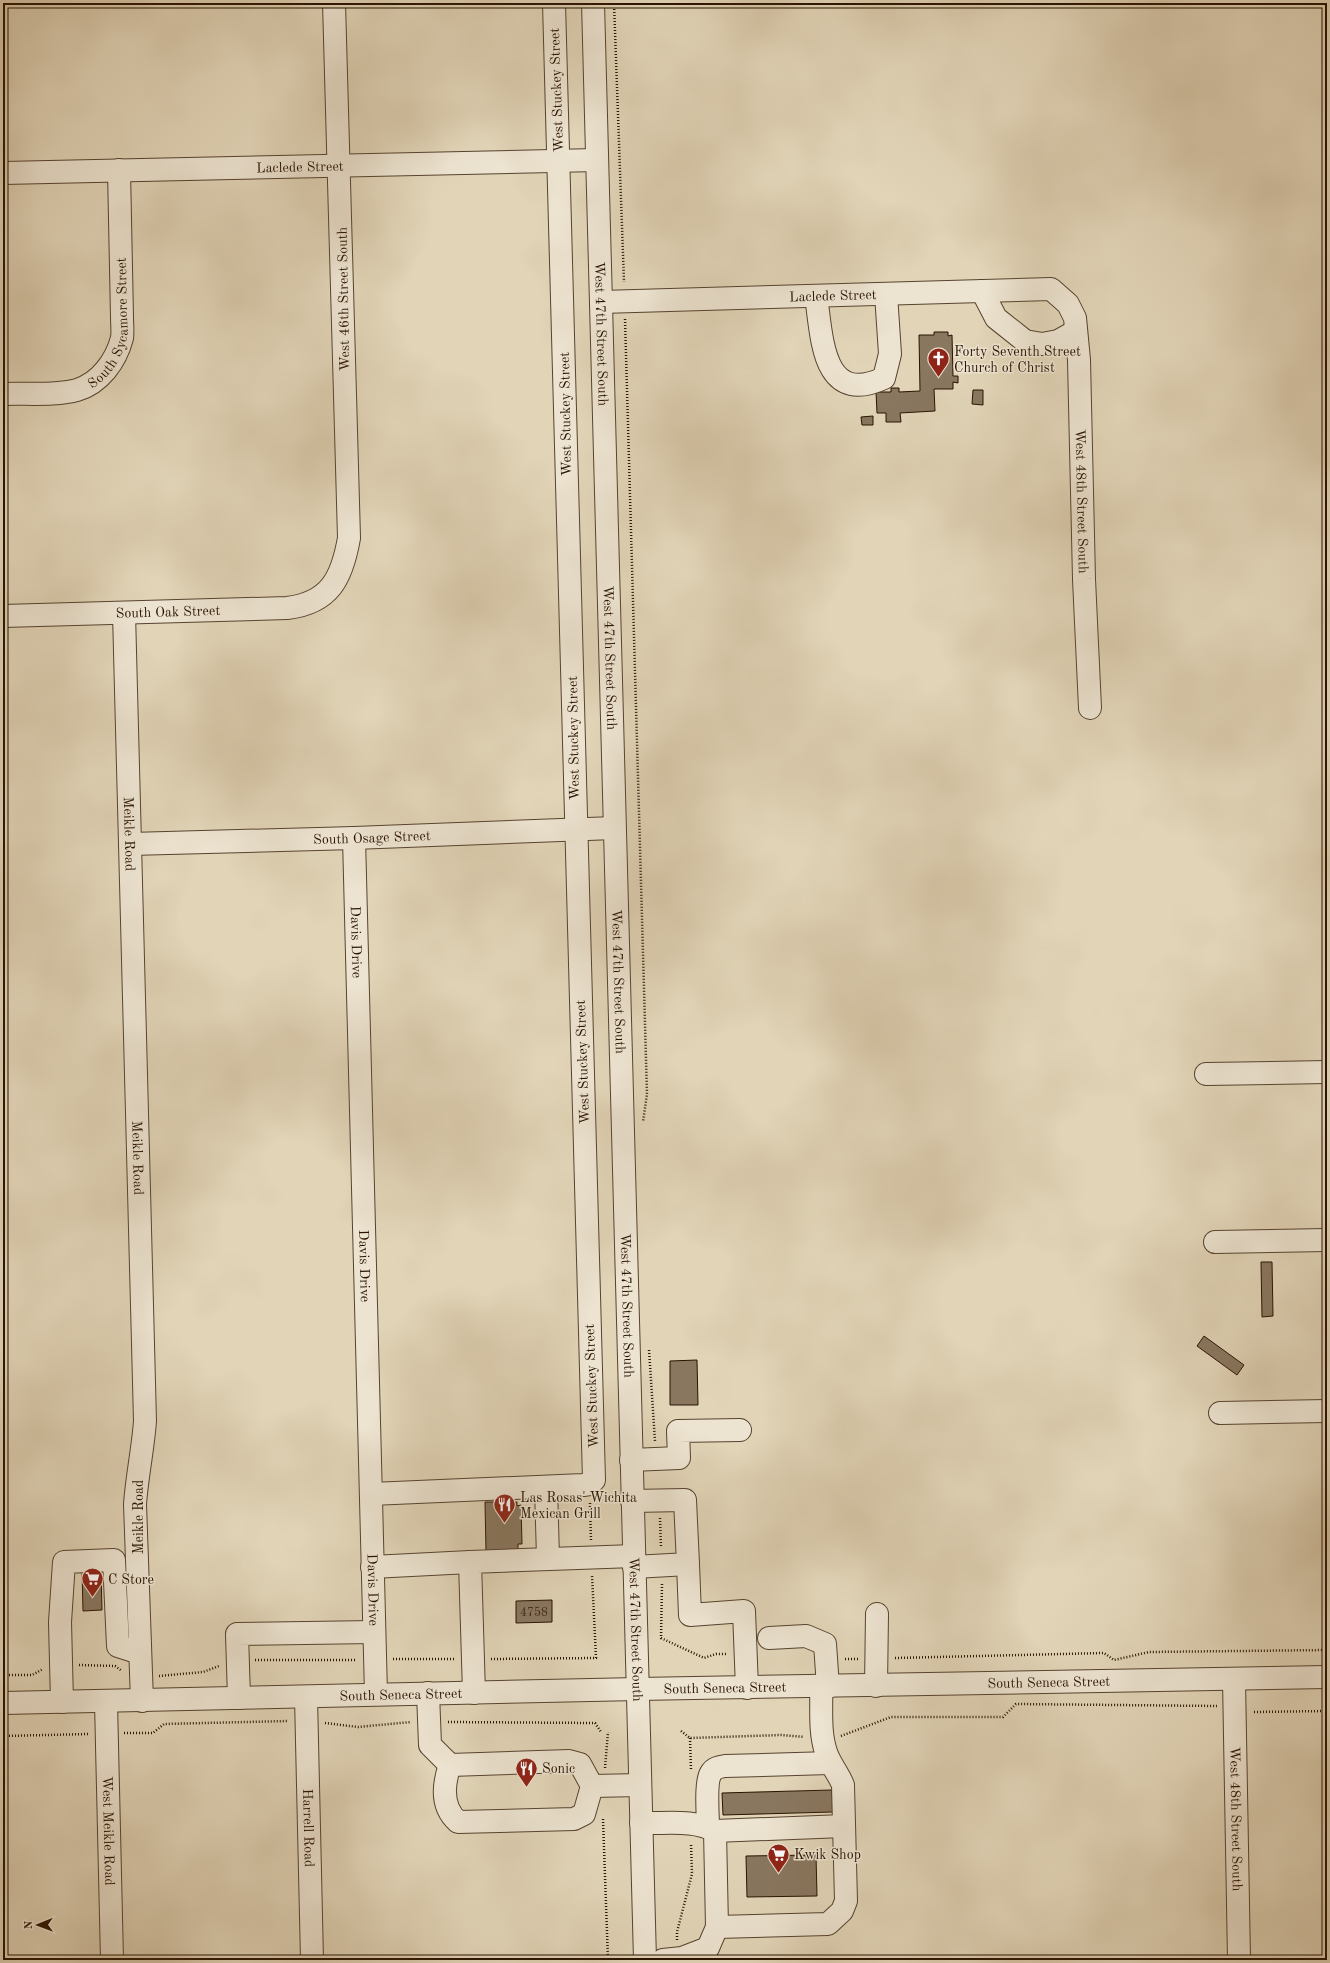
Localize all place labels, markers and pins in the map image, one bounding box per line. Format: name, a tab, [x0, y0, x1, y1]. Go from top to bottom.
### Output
place label: Forty Seventh Street Church of Christ	[954, 345, 1081, 375]
church icon: Forty Seventh Street Church of Christ	[926, 346, 952, 379]
place label: Las Rosas' Wichita Mexican Grill	[520, 1491, 637, 1521]
restaurant icon: Las Rosas' Wichita Mexican Grill	[491, 1492, 517, 1525]
supermarket icon: C Store	[79, 1566, 105, 1599]
place label: C Store	[108, 1573, 154, 1587]
restaurant icon: Sonic	[514, 1755, 540, 1788]
place label: Sonic	[542, 1762, 575, 1776]
supermarket icon: Kwik Shop	[765, 1841, 791, 1874]
place label: Kwik Shop	[794, 1848, 861, 1862]

